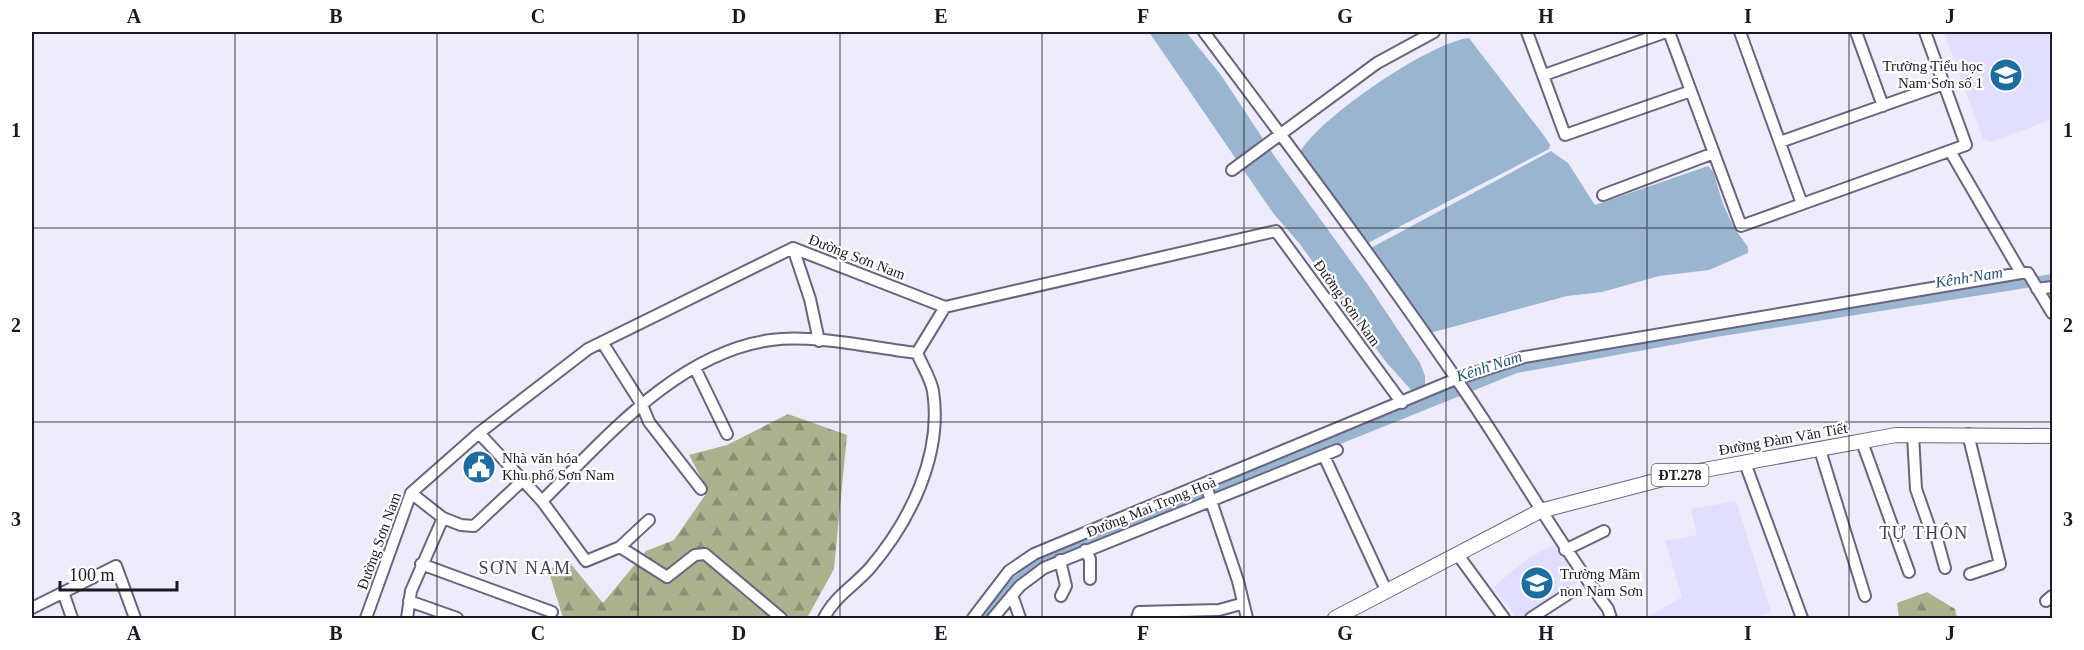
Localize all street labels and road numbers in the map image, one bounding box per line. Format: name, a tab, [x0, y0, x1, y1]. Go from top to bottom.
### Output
street label: Đường Sơn Nam	[806, 231, 908, 283]
street label: Đường Sơn Nam	[1310, 257, 1384, 349]
street label: Đường Đàm Văn Tiết	[1717, 420, 1849, 458]
road number: ĐT.278	[1652, 464, 1708, 486]
street label: Đường Mai Trọng Hoà	[1084, 474, 1218, 540]
street label: Đường Sơn Nam	[354, 490, 404, 592]

